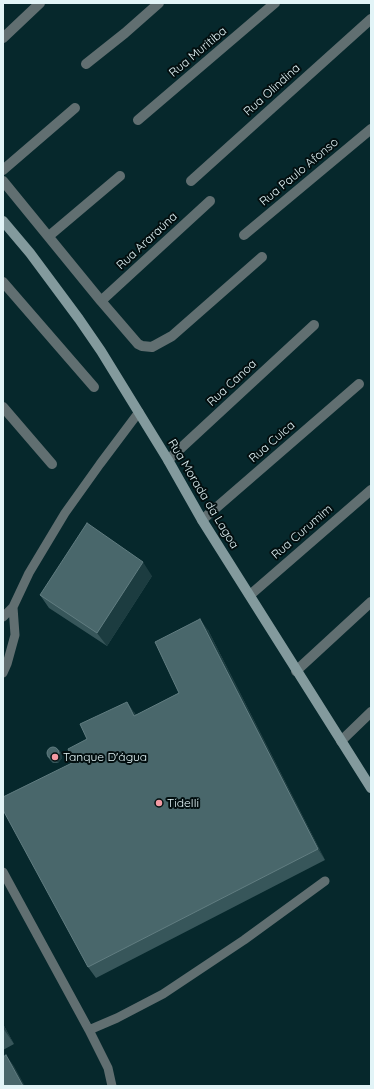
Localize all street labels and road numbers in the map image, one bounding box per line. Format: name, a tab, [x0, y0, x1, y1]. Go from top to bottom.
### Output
street label: Rua Muritiba	[166, 24, 230, 80]
street label: Rua Olindina	[241, 61, 303, 119]
street label: Rua Paulo Afonso	[257, 135, 341, 209]
street label: Rua Araraúna	[114, 209, 180, 273]
street label: Rua Canoa	[204, 357, 260, 409]
street label: Rua Cuica	[246, 418, 298, 466]
street label: Rua Morada da Lagoa	[165, 437, 241, 551]
street label: Rua Curumim	[269, 502, 335, 562]

